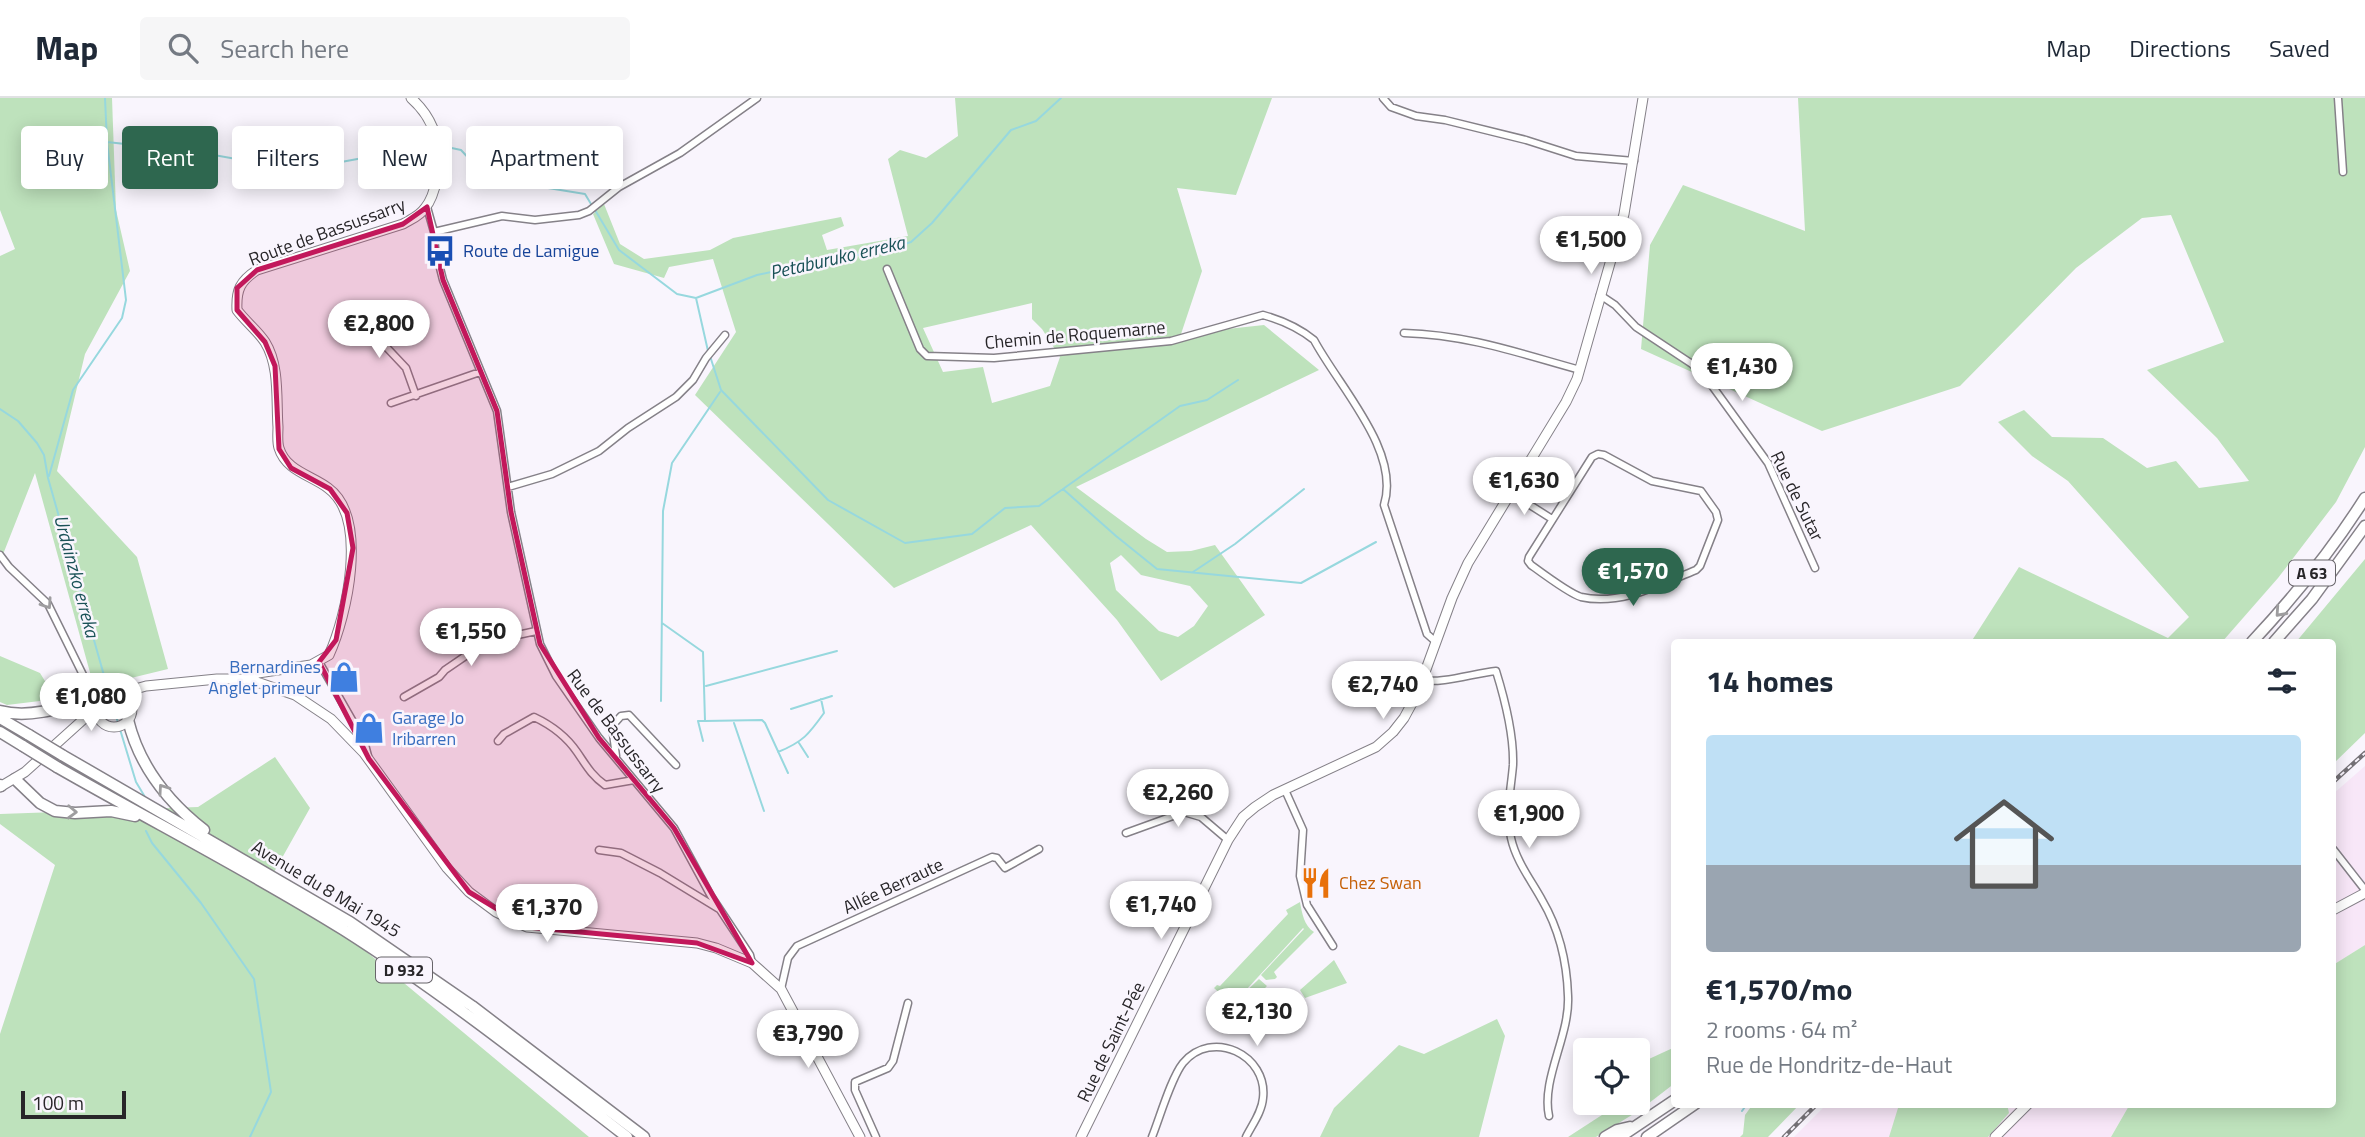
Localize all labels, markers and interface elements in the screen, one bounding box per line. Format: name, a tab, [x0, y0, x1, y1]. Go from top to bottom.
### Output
search box	[140, 17, 630, 80]
text: Map	[35, 23, 98, 73]
icon: search	[164, 29, 202, 67]
text: Search here	[220, 29, 349, 68]
text: Map	[2046, 30, 2091, 66]
text: Directions	[2129, 30, 2231, 66]
text: Saved	[2269, 30, 2330, 66]
chip: Buy	[21, 126, 108, 189]
chip: Rent	[122, 126, 218, 189]
chip: Filters	[232, 126, 344, 189]
chip: New	[358, 126, 452, 189]
chip: Apartment	[466, 126, 623, 189]
street label: Route de Bassussarry	[245, 190, 409, 272]
pin: €1,500	[1534, 216, 1648, 276]
text: €1,500	[1556, 221, 1626, 256]
water label: Petaburuko erreka	[766, 227, 909, 286]
bus stop icon: Route de Lamigue	[423, 234, 457, 268]
place label: Route de Lamigue	[463, 237, 599, 264]
pin: €2,800	[322, 300, 436, 360]
text: €2,800	[344, 305, 414, 340]
street label: Chemin de Roquemarne	[983, 313, 1166, 356]
pin: €1,430	[1685, 344, 1799, 403]
text: €1,430	[1707, 348, 1777, 383]
street label: Rue de Sutar	[1764, 446, 1831, 545]
pin: €1,630	[1467, 458, 1581, 517]
text: €1,630	[1489, 462, 1559, 497]
water label: Urdainzko erreka	[47, 511, 108, 642]
pin: €1,570	[1576, 548, 1690, 608]
text: €1,570	[1598, 553, 1668, 588]
road number: A 63	[2289, 560, 2335, 586]
one-way arrow	[38, 596, 51, 609]
one-way arrow	[2276, 603, 2288, 616]
pin: €1,550	[414, 608, 528, 668]
text: €1,550	[436, 613, 506, 648]
place label: Bernardines Anglet primeur	[208, 653, 321, 701]
text: 14 homes	[1706, 658, 1833, 704]
shop icon: Bernardines Anglet primeur	[327, 660, 361, 694]
pin: €2,740	[1326, 662, 1440, 721]
icon: filters	[2263, 662, 2301, 700]
street label: Rue de Bassussarry	[561, 663, 672, 799]
text: €2,740	[1348, 666, 1418, 701]
pin: €1,080	[34, 674, 148, 733]
text: €1,080	[56, 678, 126, 713]
place label: Garage Jo Iribarren	[392, 704, 464, 752]
shop icon: Garage Jo Iribarren	[352, 711, 386, 745]
pin: €2,260	[1121, 770, 1235, 829]
text: €2,260	[1143, 774, 1213, 809]
icon: home	[1941, 781, 2067, 907]
one-way arrow	[159, 784, 171, 797]
pin: €1,900	[1472, 790, 1586, 850]
text: €1,900	[1494, 795, 1564, 830]
one-way arrow	[67, 805, 78, 820]
street label: Avenue du 8 Mai 1945	[247, 833, 406, 944]
street label: Allée Berraute	[838, 851, 947, 921]
restaurant icon: Chez Swan	[1299, 866, 1333, 900]
place label: Chez Swan	[1339, 869, 1422, 896]
pin: €1,740	[1104, 882, 1218, 941]
pin: €1,370	[490, 884, 604, 944]
text: €1,740	[1126, 886, 1196, 921]
text: €1,370	[512, 889, 582, 924]
road number: D 932	[376, 958, 432, 982]
text: €1,570/mo	[1706, 966, 1852, 1012]
street label: Rue de Saint-Pée	[1070, 977, 1151, 1107]
pin: €2,130	[1200, 988, 1314, 1048]
text: €2,130	[1222, 993, 1292, 1028]
pin: €3,790	[751, 1010, 865, 1070]
text: 2 rooms · 64 m²	[1706, 1012, 1857, 1047]
text: €3,790	[773, 1015, 843, 1050]
map controls	[1573, 1038, 1650, 1115]
button: locate	[1573, 1038, 1650, 1115]
text: Rue de Hondritz-de-Haut	[1706, 1047, 1952, 1082]
scale bar	[21, 1088, 126, 1120]
text: 100 m	[32, 1088, 84, 1117]

